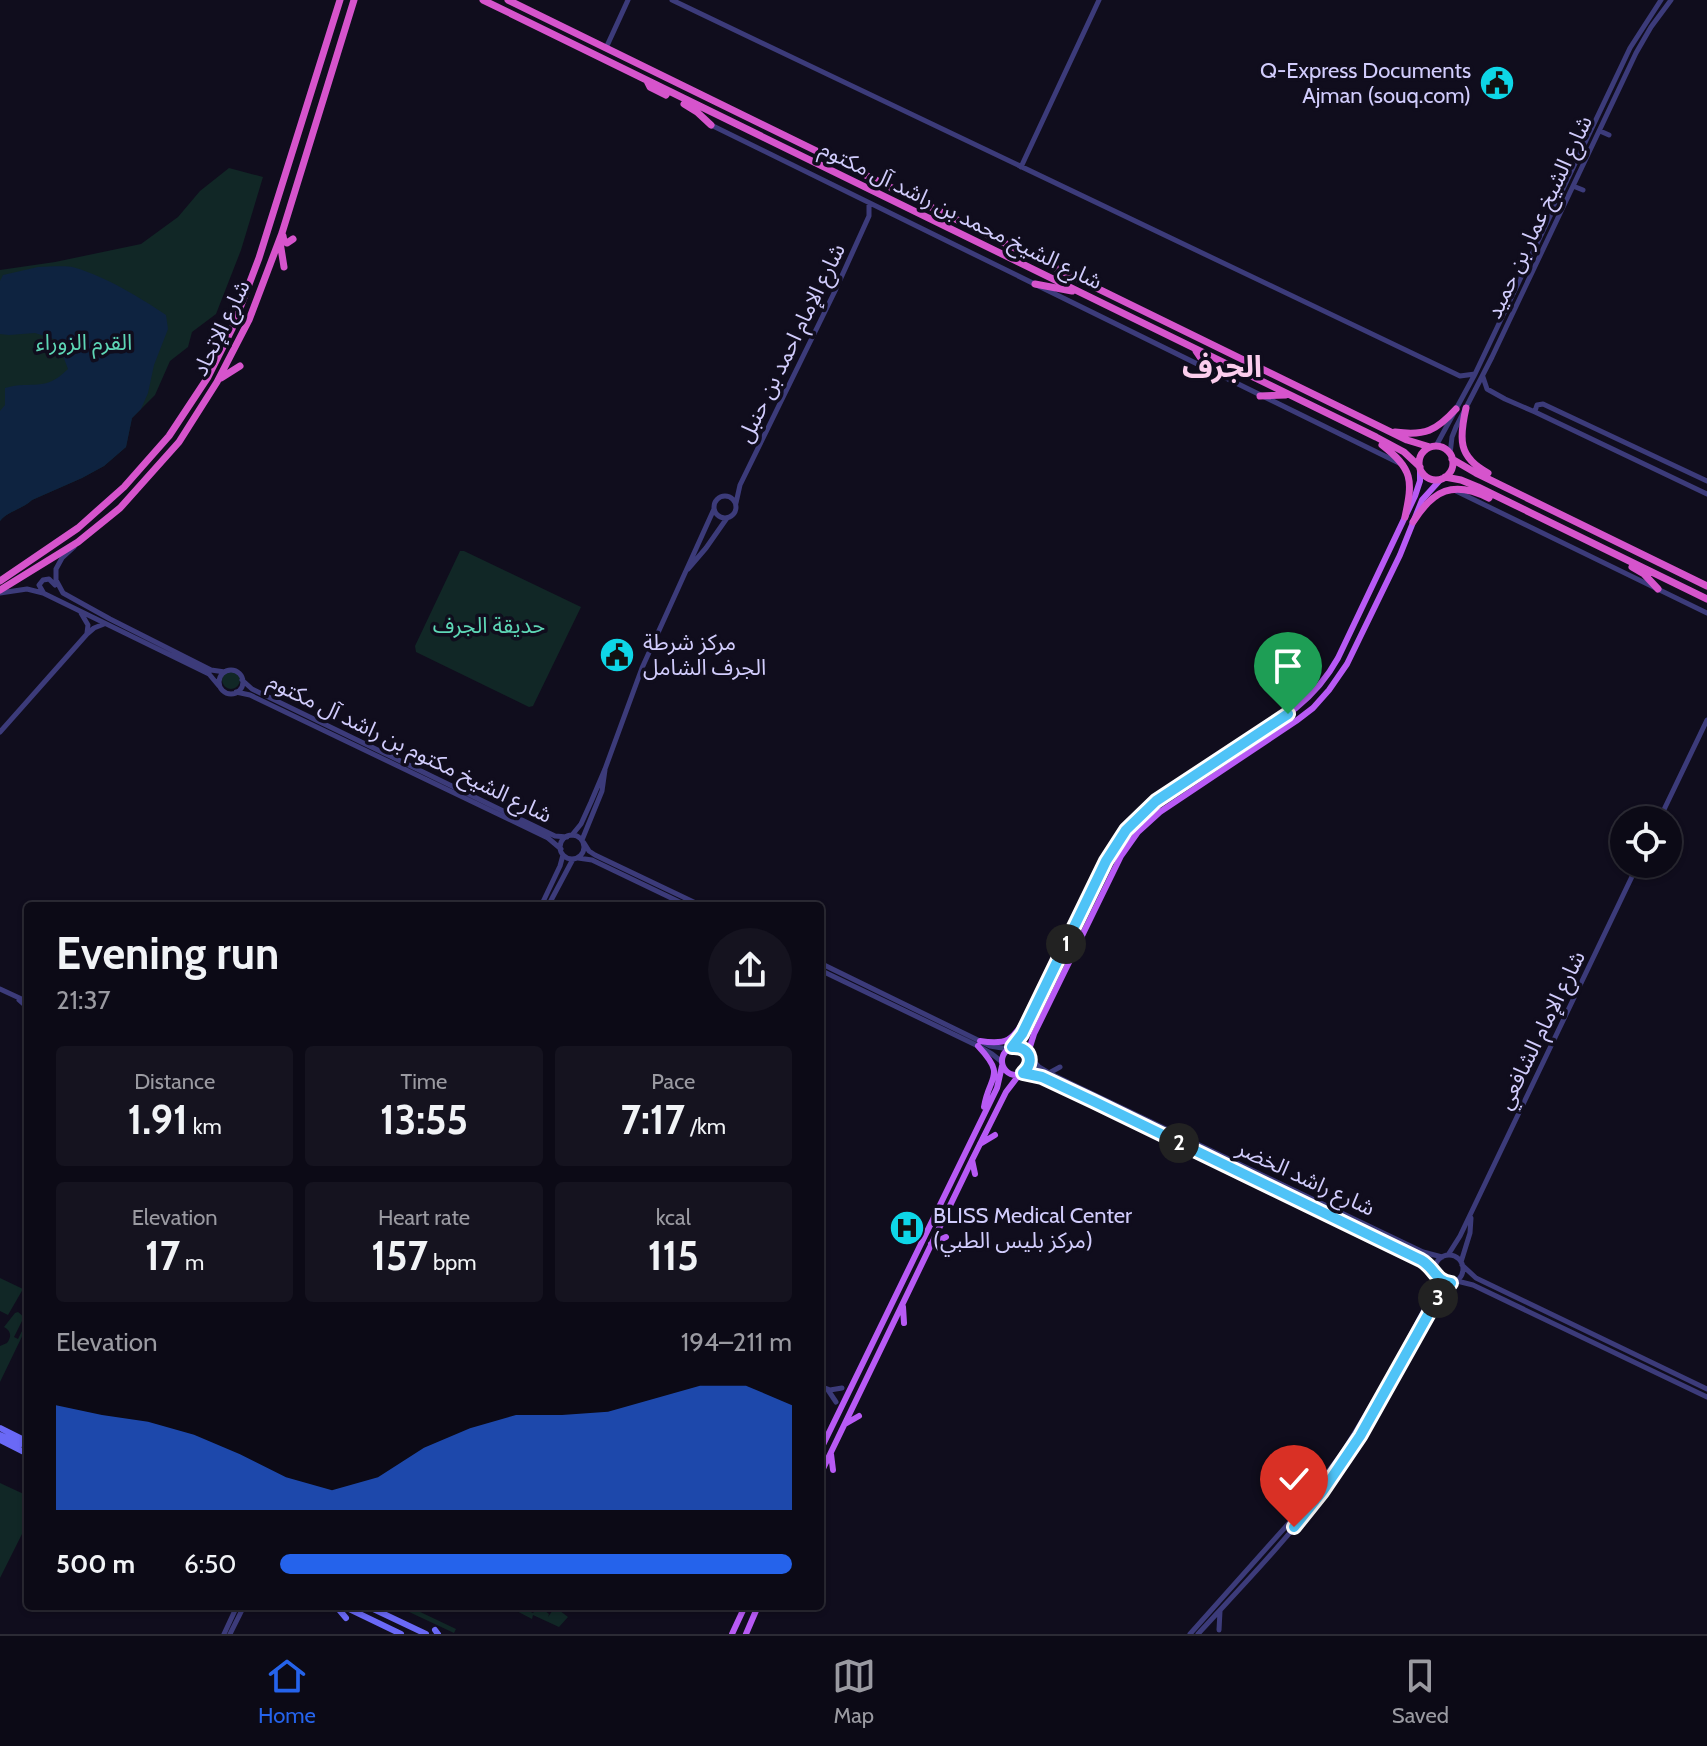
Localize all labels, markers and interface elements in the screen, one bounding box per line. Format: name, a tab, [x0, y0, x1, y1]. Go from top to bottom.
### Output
place label: Q-Express Documents Ajman (souq.com)	[1260, 57, 1471, 109]
public building icon: Q-Express Documents Ajman (souq.com)	[1478, 64, 1516, 102]
street label: شارع الشيخ عمار بن حميد	[1480, 111, 1601, 324]
street label: شارع الشيخ محمد بن راشد آل مكتوم	[814, 135, 1107, 298]
street label: شارع الإمام احمد بن حنبل	[731, 239, 854, 448]
street label: شارع الإتحاد	[186, 276, 258, 382]
park label: القرم الزوراء	[36, 329, 132, 359]
district label: الجرف	[1182, 348, 1262, 385]
park label: حديقة الجرف	[433, 612, 545, 639]
place label: مركز شرطة الجرف الشامل	[643, 629, 766, 681]
pin	[1254, 632, 1322, 714]
public building icon: مركز شرطة الجرف الشامل	[598, 636, 636, 674]
icon: arrive	[1266, 644, 1310, 688]
street label: شارع الشيخ مكتوم بن راشد آل مكتوم	[262, 667, 556, 831]
map controls	[1610, 806, 1682, 878]
button: locate	[1610, 806, 1682, 878]
pin: 1	[1046, 924, 1086, 964]
text: Evening run	[56, 927, 279, 980]
button: share	[708, 928, 792, 1012]
text: 1	[1062, 930, 1070, 957]
street label: شارع الإمام الشافعي	[1491, 946, 1594, 1115]
text: 21:37	[56, 984, 111, 1016]
text: Distance	[134, 1068, 215, 1095]
text: Time	[401, 1068, 447, 1095]
text: Pace	[651, 1068, 695, 1095]
text: 1.91	[127, 1095, 188, 1144]
text: 13:55	[380, 1095, 468, 1144]
text: 7:17	[620, 1095, 685, 1144]
text: km	[188, 1113, 222, 1140]
text: /km	[685, 1113, 726, 1140]
pin: 2	[1159, 1123, 1199, 1163]
text: 2	[1173, 1129, 1185, 1156]
street label: شارع راشد الخضر	[1231, 1134, 1379, 1224]
place label: BLISS Medical Center (مركز بليس الطبي)	[933, 1202, 1132, 1257]
text: Elevation	[132, 1204, 218, 1231]
text: Heart rate	[378, 1204, 470, 1231]
text: kcal	[656, 1204, 691, 1231]
hospital icon: BLISS Medical Center (مركز بليس الطبي)	[888, 1209, 926, 1247]
text: 17	[145, 1231, 180, 1280]
text: 157	[371, 1231, 428, 1280]
text: 115	[648, 1231, 699, 1280]
text: m	[180, 1249, 204, 1276]
text: bpm	[428, 1249, 477, 1276]
pin: 3	[1418, 1278, 1458, 1318]
text: 3	[1432, 1284, 1444, 1311]
text: Elevation	[56, 1326, 158, 1358]
text: 194–211 m	[681, 1326, 792, 1358]
pin	[1260, 1445, 1328, 1527]
icon: check	[1272, 1457, 1316, 1501]
text: 500 m	[56, 1548, 135, 1580]
text: 6:50	[184, 1548, 236, 1580]
tab: Home	[258, 1654, 316, 1729]
tab: Map	[832, 1654, 876, 1729]
tab: Saved	[1392, 1654, 1449, 1729]

